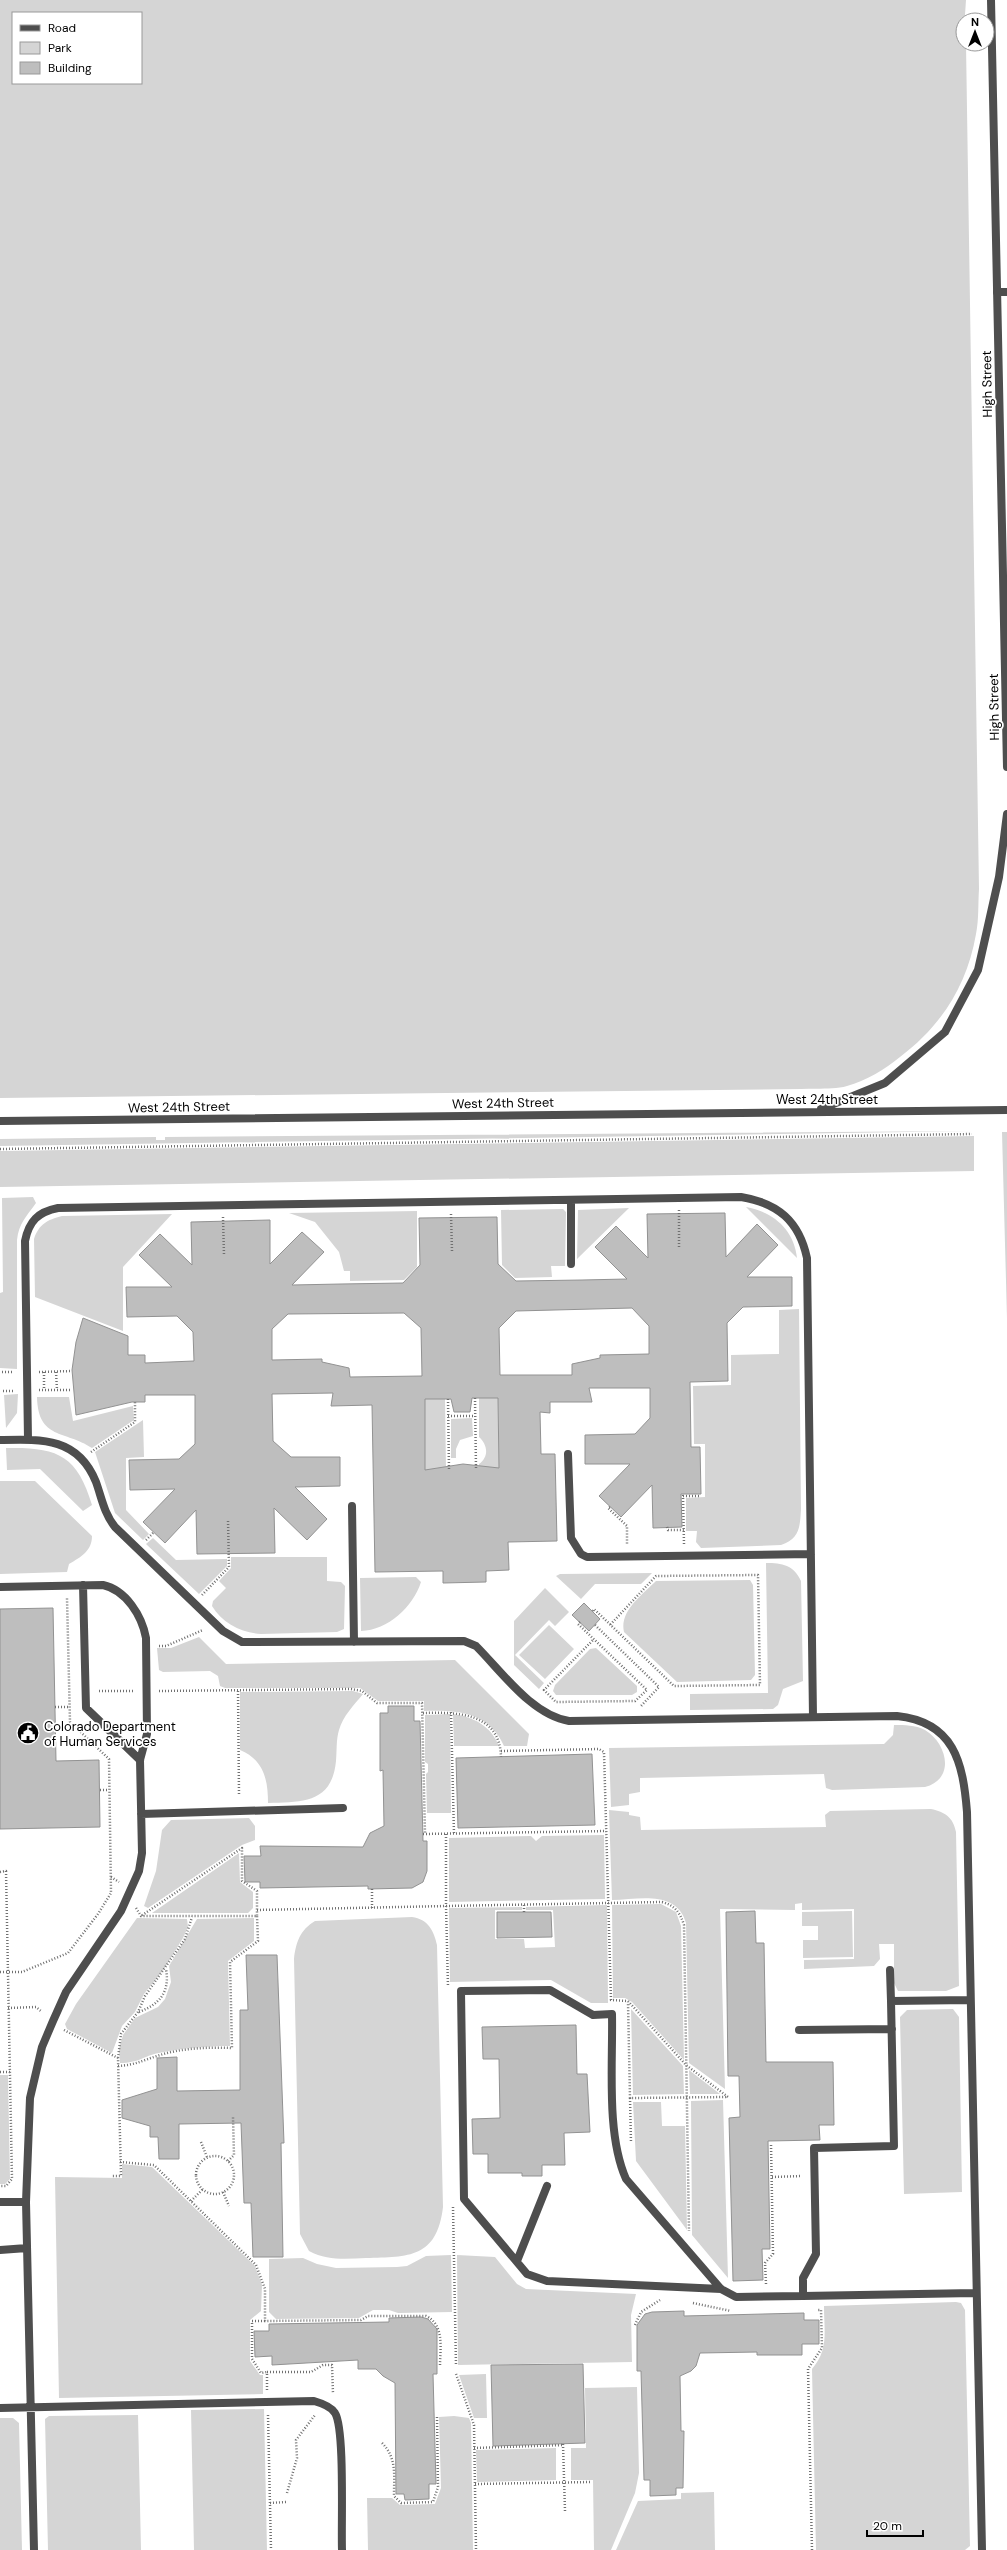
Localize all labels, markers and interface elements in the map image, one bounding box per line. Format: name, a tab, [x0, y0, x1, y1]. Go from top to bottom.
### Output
legend	[12, 12, 142, 84]
north arrow	[955, 12, 995, 52]
text: N	[971, 15, 979, 29]
text: Road	[48, 20, 76, 36]
text: Park	[48, 40, 72, 56]
text: Building	[48, 60, 92, 76]
street label: High Street	[978, 350, 996, 418]
street label: High Street	[985, 673, 1003, 741]
street label: West 24th Street	[776, 1091, 878, 1108]
street label: West 24th Street	[452, 1094, 554, 1112]
street label: West 24th Street	[128, 1098, 230, 1116]
place label: Colorado Department of Human Services	[44, 1718, 176, 1750]
public building icon: Colorado Department of Human Services	[15, 1720, 41, 1746]
scale bar	[867, 2512, 923, 2538]
text: 20 m	[873, 2518, 902, 2534]

